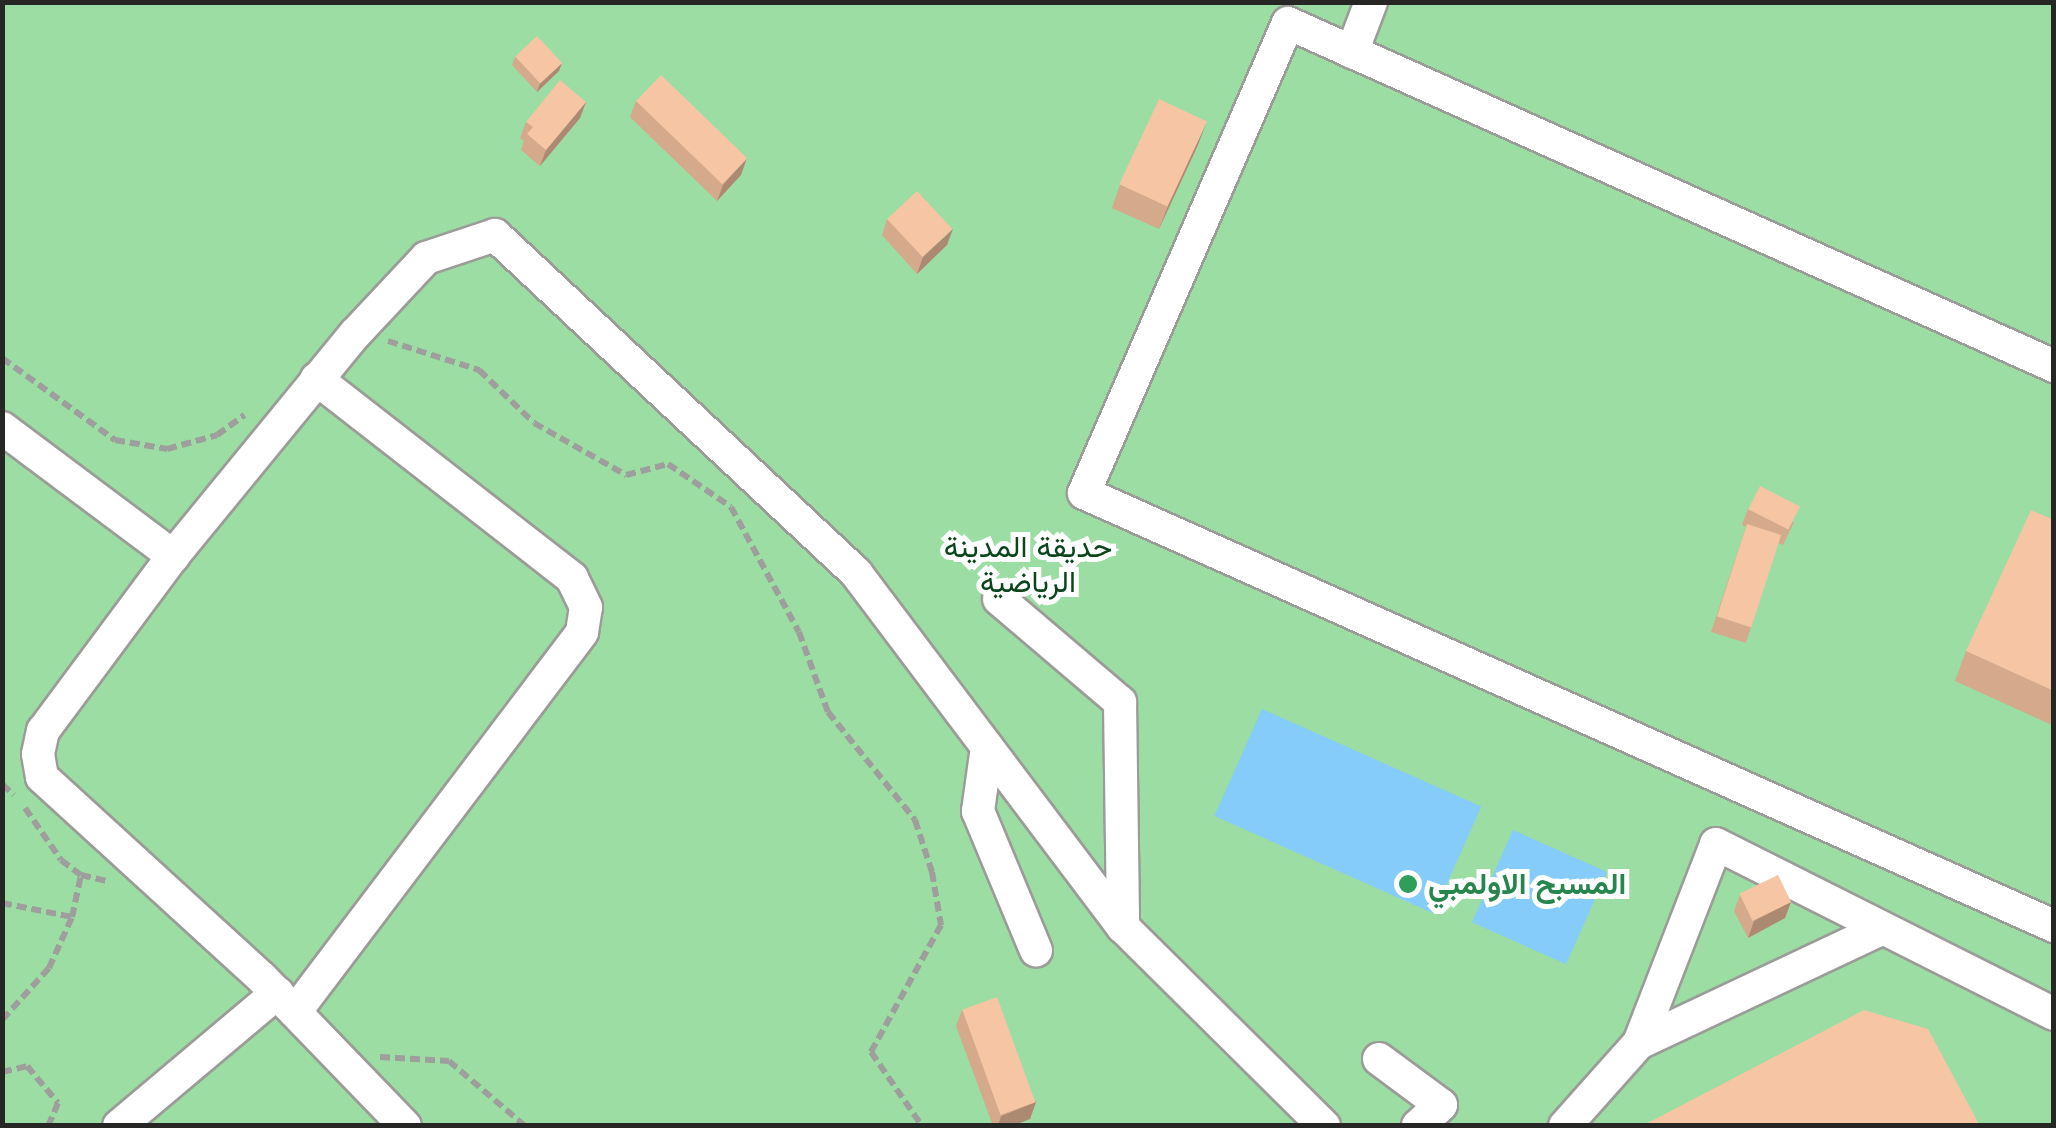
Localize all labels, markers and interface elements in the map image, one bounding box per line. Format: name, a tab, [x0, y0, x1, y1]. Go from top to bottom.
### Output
park label: حديقة المدينة الرياضية	[944, 529, 1112, 600]
place label: المسبح الاولمبي	[1428, 866, 1626, 902]
marker: المسبح الاولمبي	[1397, 873, 1419, 895]

